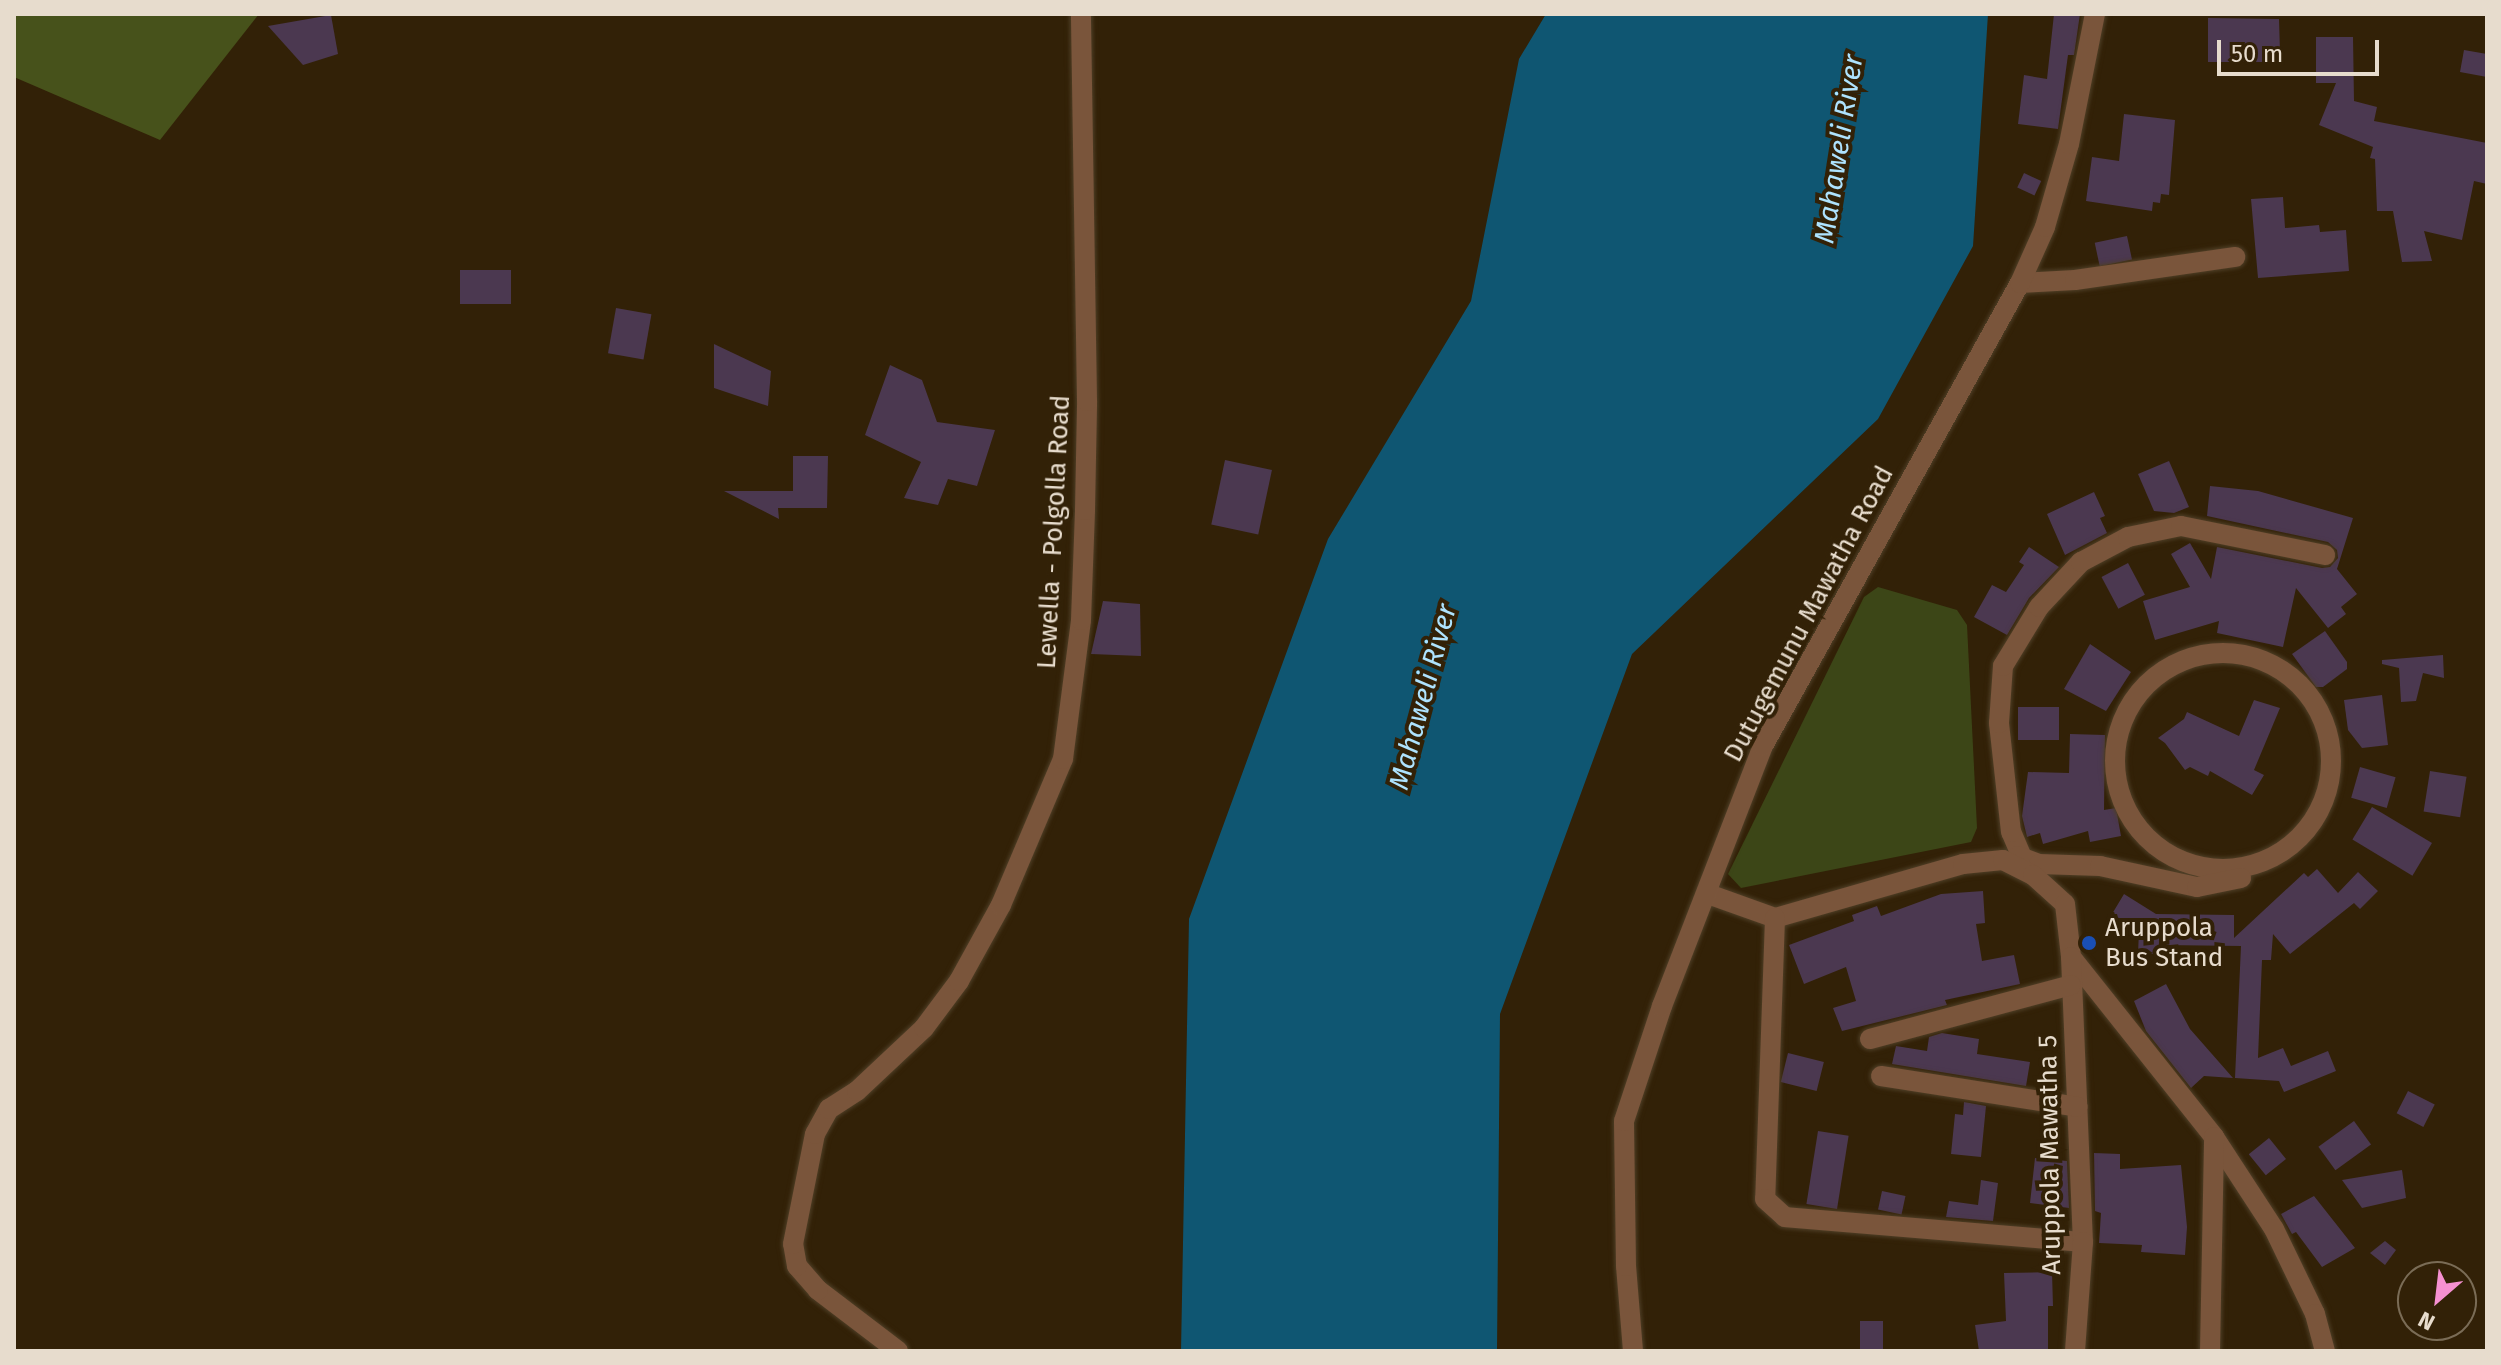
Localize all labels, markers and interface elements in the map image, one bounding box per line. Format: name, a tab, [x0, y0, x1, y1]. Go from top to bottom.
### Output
scale bar	[2221, 24, 2383, 74]
text: 50 m	[2231, 40, 2283, 68]
water label: Mahaweli River	[1808, 52, 1870, 246]
street label: Lewella - Polgolla Road	[1031, 394, 1077, 670]
street label: Dutugemunu Mawatha Road	[1718, 461, 1900, 767]
water label: Mahaweli River	[1382, 601, 1464, 793]
place label: Aruppola Bus Stand	[2105, 912, 2223, 974]
marker: Aruppola Bus Stand	[2080, 934, 2098, 952]
street label: Aruppola Mawatha 5	[2032, 1035, 2068, 1275]
north arrow	[2397, 1261, 2477, 1341]
text: N	[2414, 1306, 2439, 1336]

